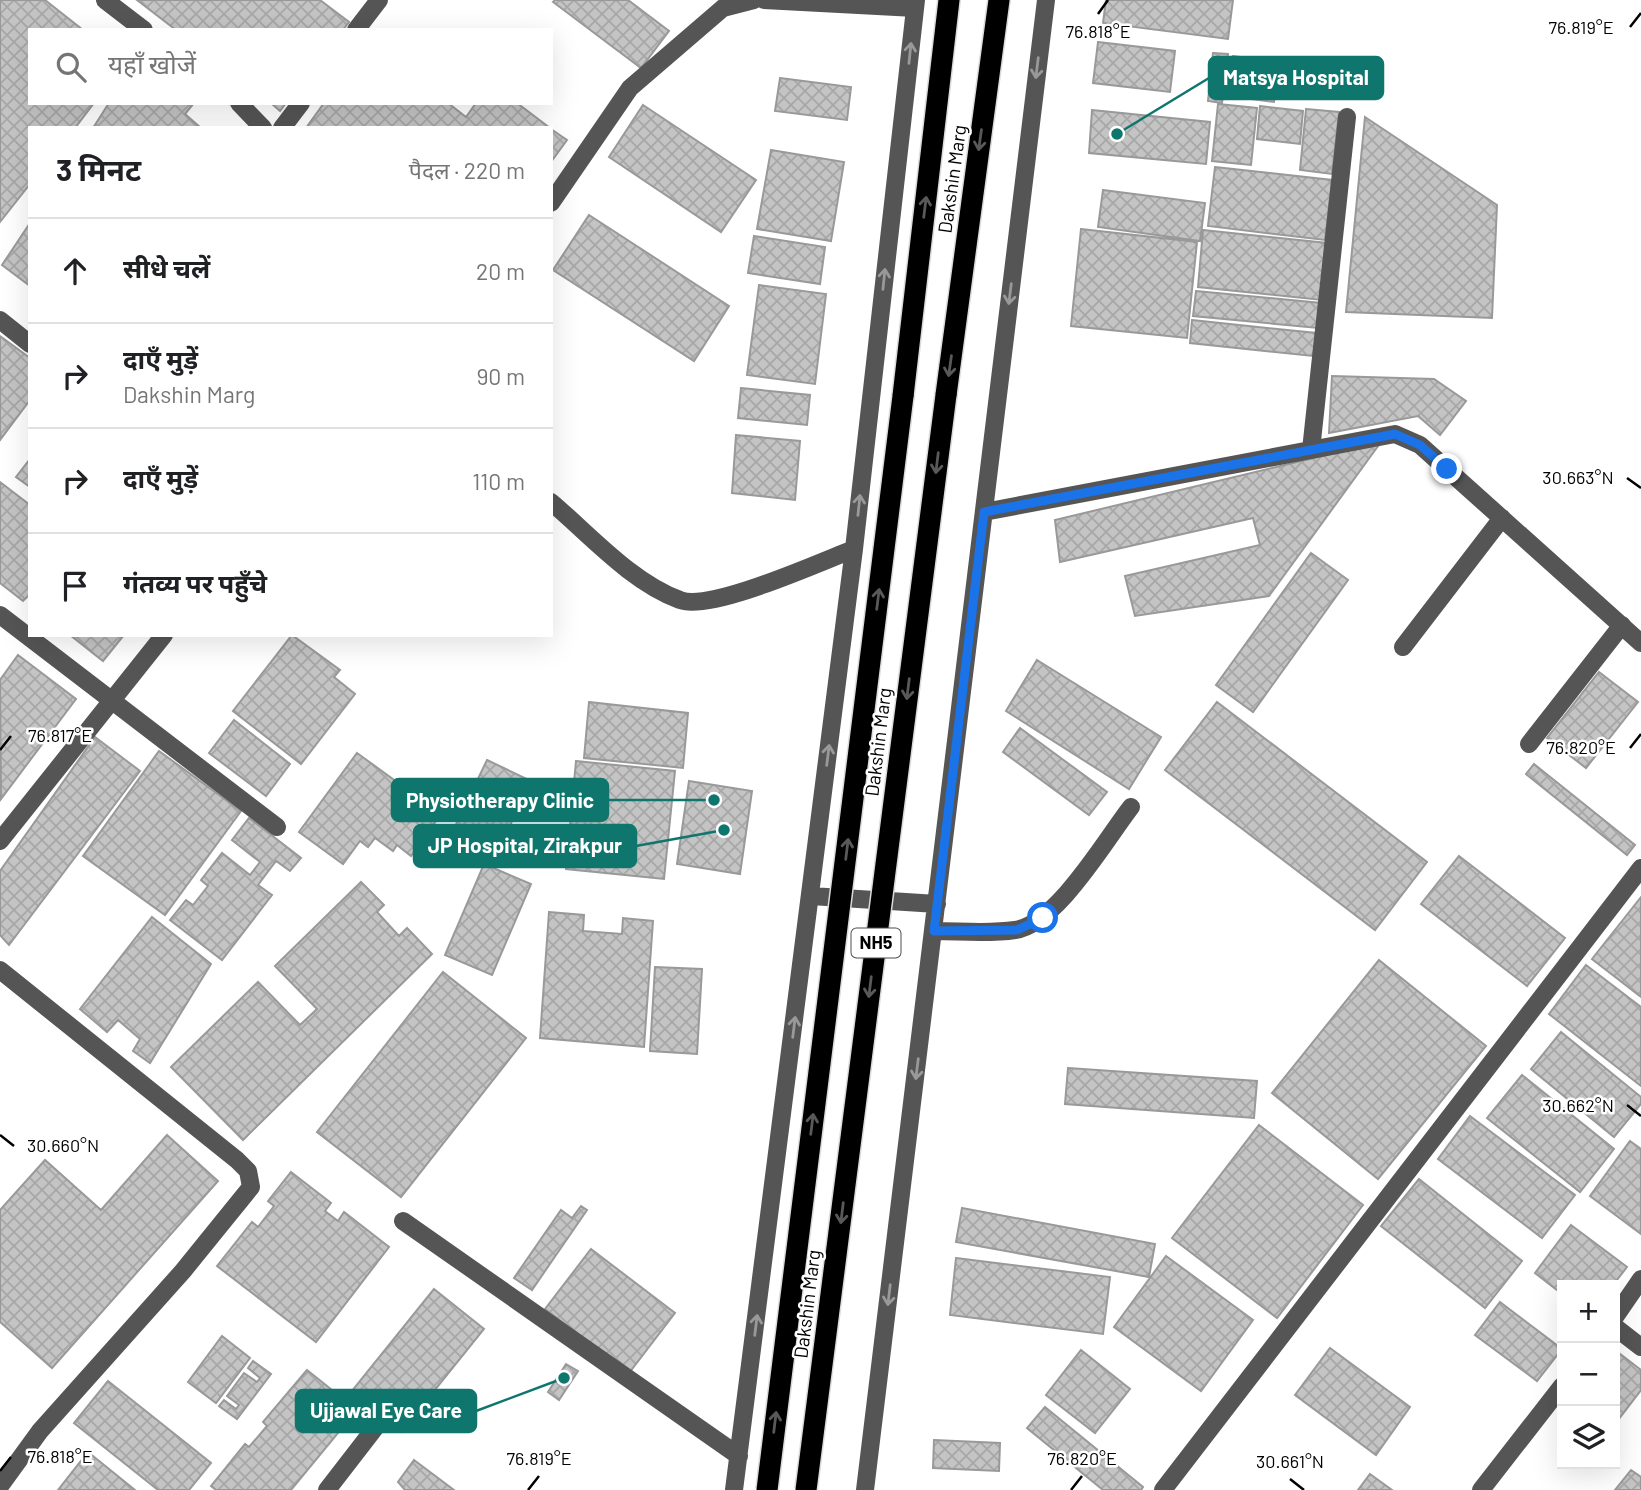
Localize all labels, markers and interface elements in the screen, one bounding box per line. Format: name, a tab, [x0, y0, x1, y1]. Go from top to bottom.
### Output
text: 76.819°E	[1548, 16, 1614, 38]
text: 76.818°E	[1065, 20, 1131, 42]
search box	[28, 28, 553, 105]
one-way arrow	[904, 42, 917, 65]
icon: search	[52, 48, 90, 86]
text: यहाँ खोजें	[108, 48, 196, 79]
one-way arrow	[1031, 56, 1044, 79]
callout: Matsya Hospital	[1209, 57, 1383, 99]
text: Matsya Hospital	[1223, 64, 1369, 89]
street label: Dakshin Marg	[933, 123, 970, 235]
one-way arrow	[974, 129, 987, 151]
text: 3 मिनट	[56, 151, 141, 187]
text: पैदल · 220 m	[409, 156, 525, 184]
one-way arrow	[918, 196, 931, 219]
icon: ahead	[56, 252, 94, 290]
text: सीधे चलें	[123, 252, 210, 283]
text: 20 m	[476, 257, 525, 285]
one-way arrow	[878, 268, 891, 291]
one-way arrow	[1004, 282, 1017, 304]
text: दाएँ मुड़ें	[123, 343, 198, 374]
one-way arrow	[943, 354, 956, 377]
icon: right	[56, 357, 94, 395]
text: 90 m	[476, 362, 525, 390]
text: Dakshin Marg	[123, 380, 255, 408]
one-way arrow	[930, 451, 943, 474]
route end	[1431, 453, 1462, 484]
icon: right	[56, 462, 94, 500]
text: दाएँ मुड़ें	[123, 462, 198, 493]
text: 30.663°N	[1542, 466, 1614, 488]
text: 110 m	[472, 467, 525, 495]
one-way arrow	[853, 494, 866, 517]
icon: arrive	[56, 567, 94, 605]
text: गंतव्य पर पहुँचे	[123, 567, 267, 598]
one-way arrow	[871, 588, 884, 611]
one-way arrow	[902, 677, 915, 700]
street label: Dakshin Marg	[859, 686, 896, 798]
text: 76.817°E	[28, 724, 92, 746]
text: 76.820°E	[1546, 736, 1616, 758]
one-way arrow	[822, 745, 835, 767]
callout: Physiotherapy Clinic	[392, 779, 608, 821]
text: Physiotherapy Clinic	[406, 787, 594, 812]
callout: JP Hospital, Zirakpur	[414, 825, 636, 867]
text: JP Hospital, Zirakpur	[428, 832, 622, 857]
one-way arrow	[840, 838, 853, 861]
route start	[1027, 902, 1058, 933]
road number: NH5	[852, 928, 900, 958]
one-way arrow	[864, 975, 877, 998]
one-way arrow	[788, 1016, 801, 1038]
one-way arrow	[911, 1057, 924, 1080]
text: 30.662°N	[1542, 1094, 1614, 1116]
one-way arrow	[806, 1113, 819, 1135]
text: 30.660°N	[27, 1134, 99, 1156]
one-way arrow	[835, 1201, 848, 1224]
street label: Dakshin Marg	[788, 1248, 825, 1360]
map controls	[1557, 1280, 1620, 1469]
button: +	[1557, 1280, 1620, 1343]
one-way arrow	[882, 1283, 895, 1306]
one-way arrow	[749, 1314, 762, 1337]
button: −	[1557, 1343, 1620, 1406]
callout: Ujjawal Eye Care	[296, 1390, 476, 1432]
text: Ujjawal Eye Care	[310, 1397, 462, 1422]
button: layers	[1557, 1406, 1620, 1469]
one-way arrow	[769, 1411, 782, 1434]
text: 76.818°E	[27, 1445, 93, 1467]
text: 76.819°E	[506, 1447, 572, 1469]
text: 76.820°E	[1047, 1447, 1117, 1469]
text: 30.661°N	[1256, 1450, 1324, 1472]

